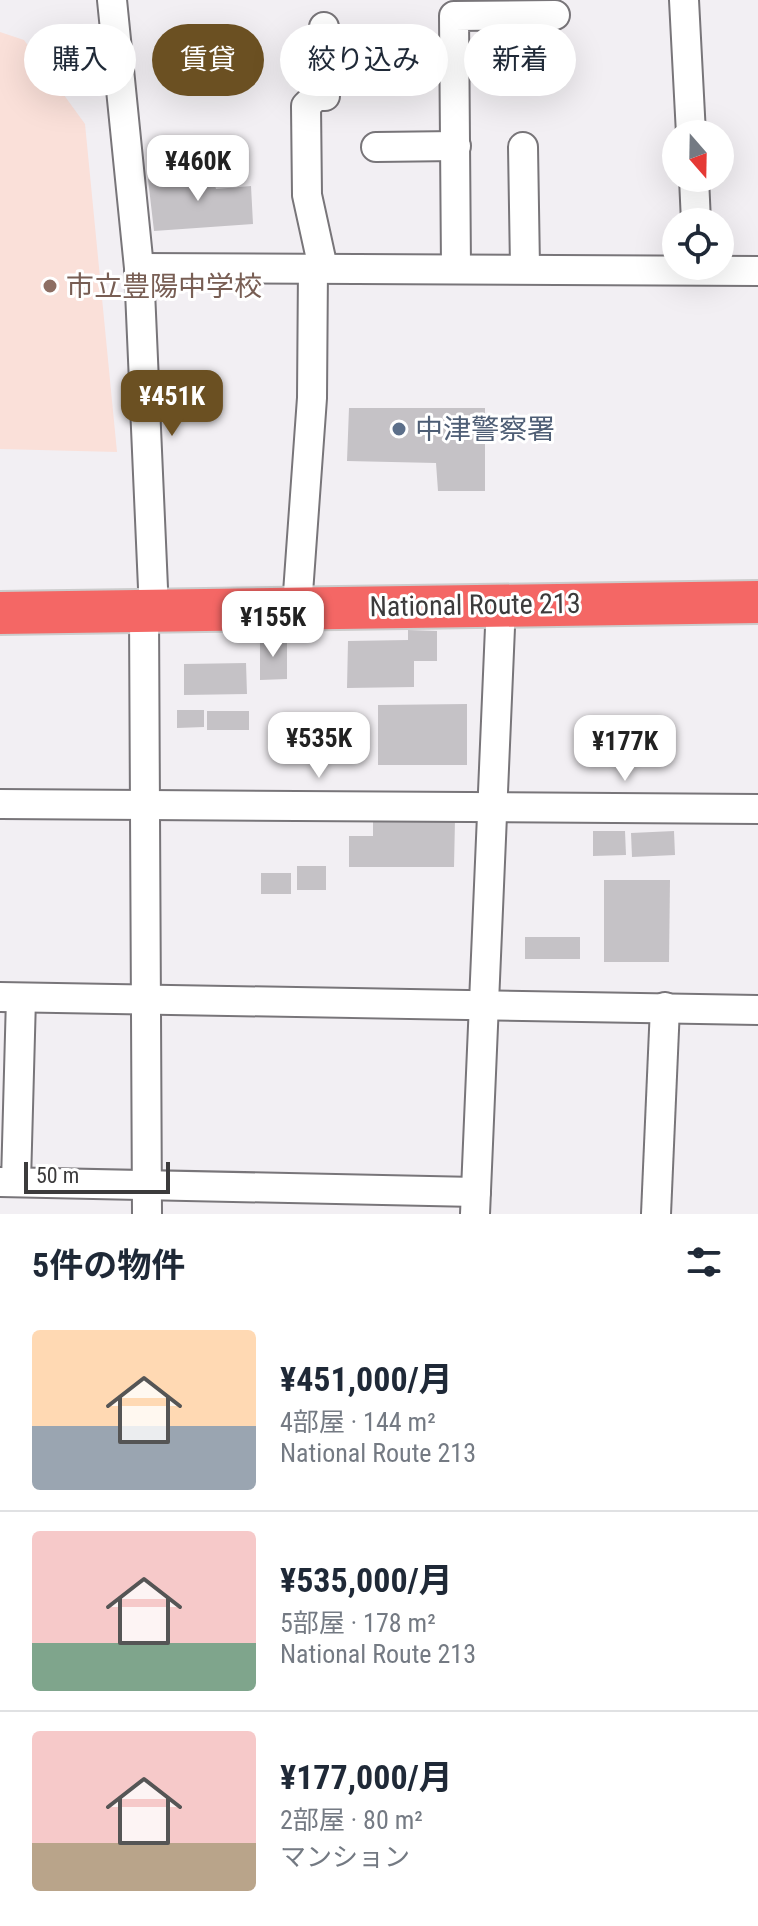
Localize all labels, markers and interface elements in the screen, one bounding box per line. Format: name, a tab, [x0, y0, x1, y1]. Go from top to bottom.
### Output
chip: 購入	[24, 24, 136, 96]
chip: 賃貸	[152, 24, 264, 96]
chip: 絞り込み	[280, 24, 448, 96]
chip: 新着	[464, 24, 576, 96]
north arrow	[662, 120, 734, 192]
map controls	[662, 120, 734, 280]
pin: ¥460K	[142, 135, 254, 203]
text: ¥460K	[165, 146, 231, 176]
button: locate	[662, 208, 734, 280]
place label: 市立豊陽中学校	[66, 270, 262, 303]
marker: 市立豊陽中学校	[41, 277, 59, 295]
pin: ¥451K	[116, 370, 228, 438]
text: ¥451K	[139, 381, 205, 411]
place label: 中津警察署	[415, 413, 555, 446]
marker: 中津警察署	[390, 420, 408, 438]
street label: National Route 213	[369, 587, 581, 623]
pin: ¥155K	[217, 591, 329, 659]
text: ¥155K	[240, 602, 306, 632]
pin: ¥535K	[263, 712, 375, 780]
pin: ¥177K	[569, 715, 681, 783]
text: ¥535K	[286, 723, 352, 753]
text: ¥177K	[592, 726, 658, 756]
scale bar	[24, 1158, 170, 1194]
text: 50 m	[36, 1163, 79, 1188]
icon: filters	[682, 1240, 726, 1284]
text: 5件の物件	[32, 1245, 185, 1285]
text: ¥451,000/月	[280, 1359, 453, 1399]
icon: home	[96, 1362, 192, 1458]
text: 4部屋 · 144 m²	[280, 1407, 436, 1437]
text: National Route 213	[280, 1438, 476, 1468]
text: ¥535,000/月	[280, 1560, 453, 1600]
icon: home	[96, 1563, 192, 1659]
text: 5部屋 · 178 m²	[280, 1608, 436, 1638]
text: National Route 213	[280, 1639, 476, 1669]
text: ¥177,000/月	[280, 1757, 453, 1797]
icon: home	[96, 1763, 192, 1859]
text: 2部屋 · 80 m²	[280, 1805, 423, 1835]
text: マンション	[280, 1842, 410, 1872]

